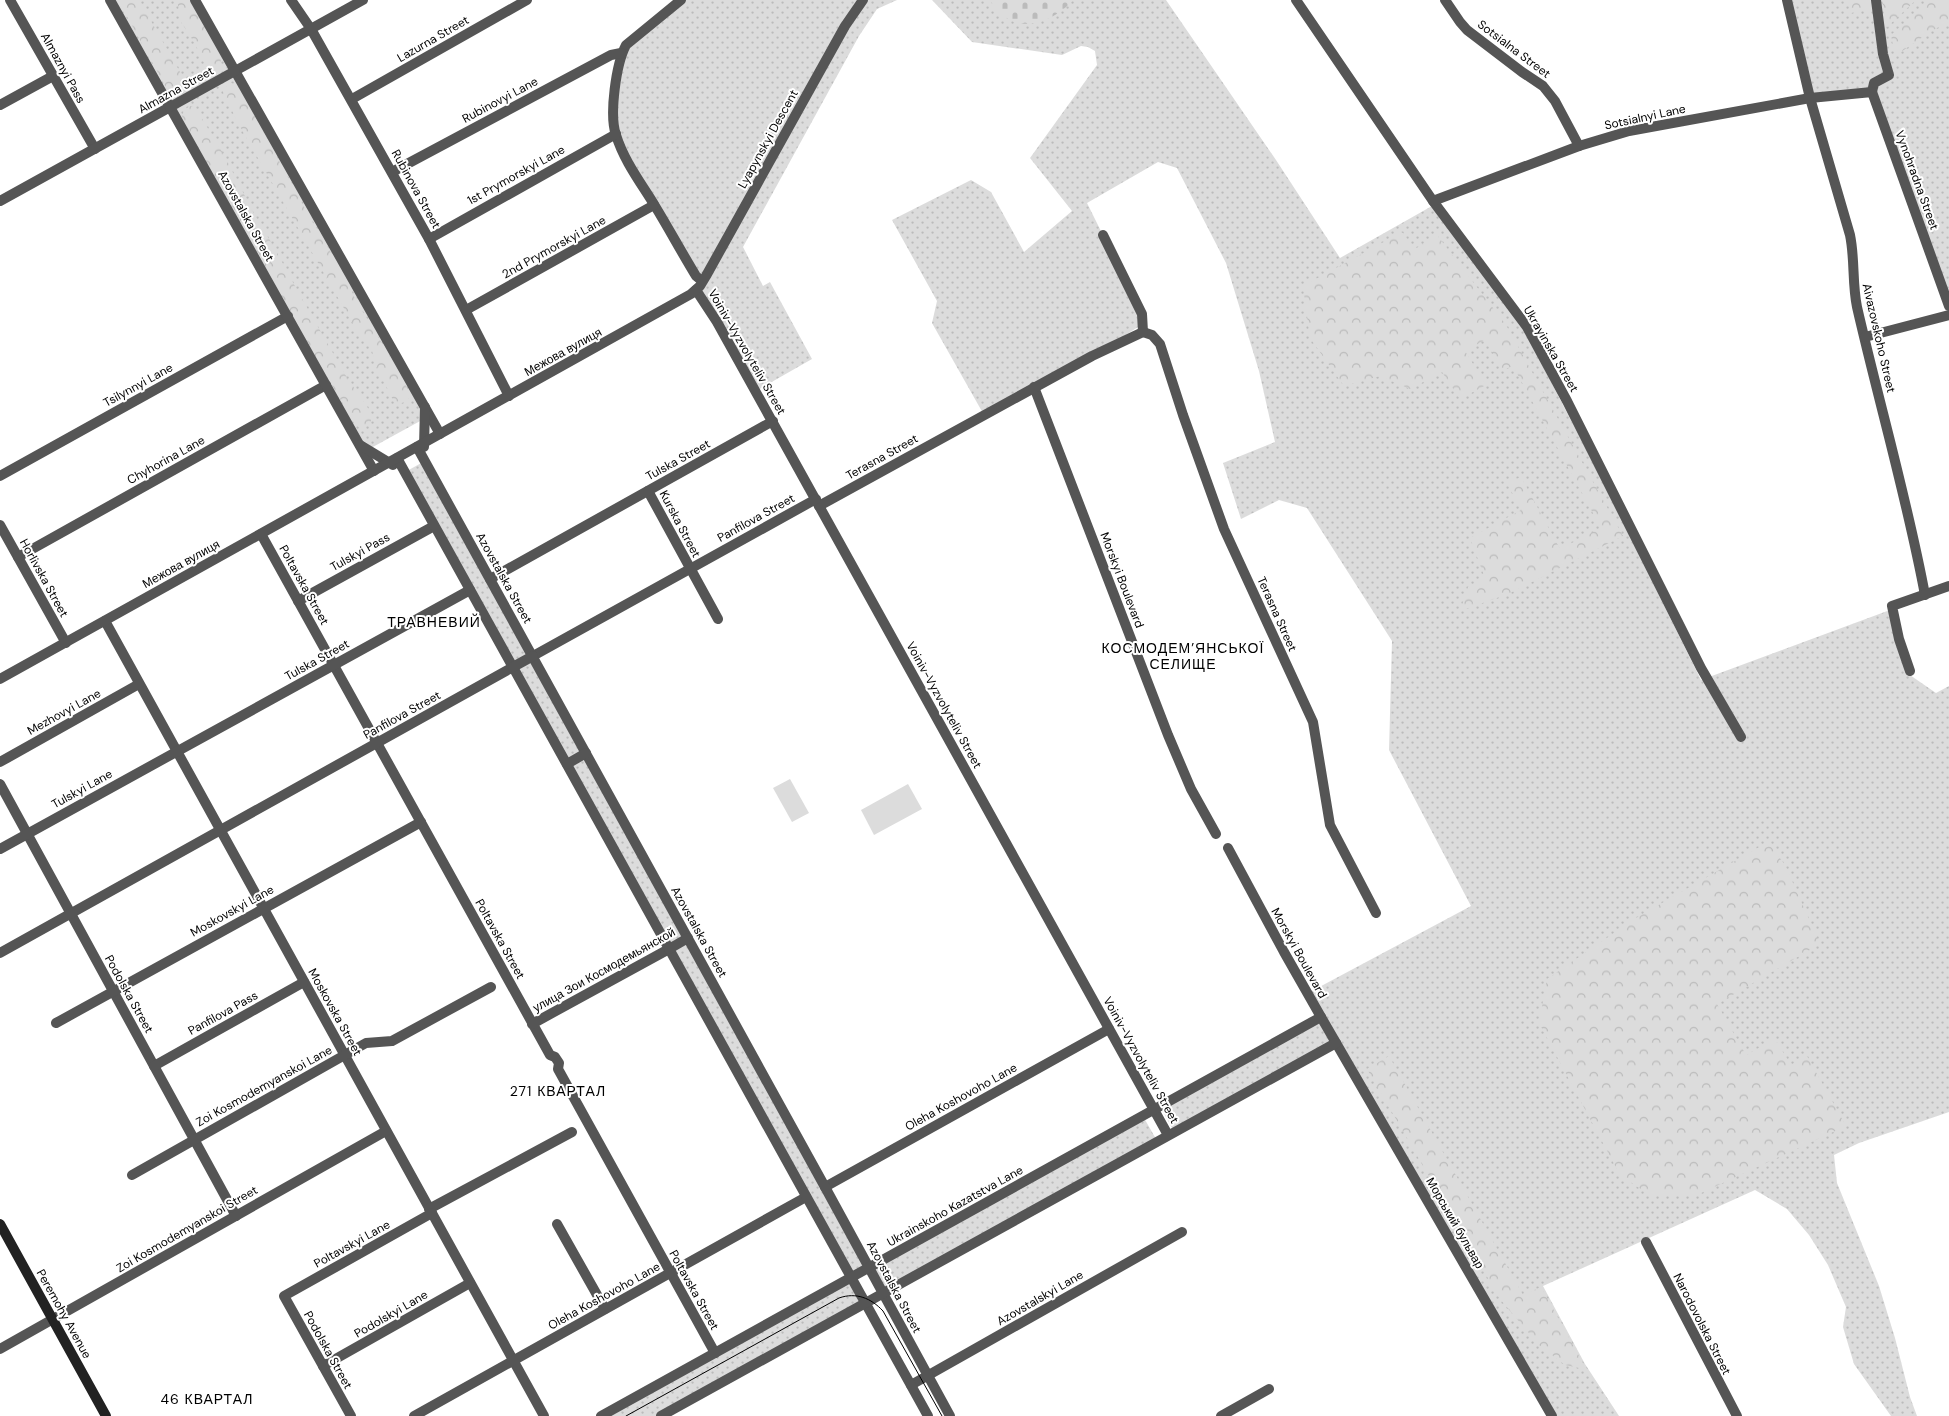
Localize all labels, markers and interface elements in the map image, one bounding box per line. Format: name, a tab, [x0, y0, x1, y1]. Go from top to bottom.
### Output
street label: Lazurna Street	[394, 12, 472, 66]
street label: Sotsialna Street	[1474, 16, 1554, 82]
street label: Almaznyi Pass	[37, 30, 89, 106]
street label: Almazna Street	[135, 63, 217, 117]
street label: Rubinovyi Lane	[459, 73, 541, 127]
street label: Lyapynskyi Descent	[734, 87, 802, 191]
street label: Sotsialnyi Lane	[1603, 101, 1687, 133]
street label: Vynohradna Street	[1892, 128, 1943, 232]
street label: 1st Prymorskyi Lane	[464, 141, 568, 208]
street label: Rubinova Street	[388, 147, 444, 232]
street label: Azovstalska Street	[214, 168, 278, 265]
street label: 2nd Prymorskyi Lane	[499, 212, 609, 282]
street label: Aivazovskoho Street	[1859, 282, 1899, 395]
street label: Voiniv-Vyzvolyteliv Street	[704, 286, 790, 418]
street label: Ukrayinska Street	[1520, 303, 1582, 395]
street label: Межова вулиця	[521, 324, 605, 380]
street label: Tsilynnyi Lane	[100, 359, 176, 411]
street label: Terasna Street	[843, 430, 921, 483]
street label: Chyhorina Lane	[124, 432, 208, 488]
street label: Tulska Street	[643, 436, 713, 484]
street label: Kurska Street	[656, 488, 705, 561]
street label: Panfilova Street	[714, 490, 798, 546]
street label: Tulskyi Pass	[327, 529, 393, 575]
street label: Azovstalska Street	[472, 530, 536, 627]
street label: Morskyi Boulevard	[1096, 530, 1148, 630]
street label: Horlivska Street	[16, 536, 72, 620]
street label: Межова вулиця	[139, 536, 223, 592]
street label: Poltavska Street	[275, 542, 333, 628]
street label: Terasna Street	[1253, 574, 1301, 654]
district label: ТРАВНЕВИЙ	[387, 613, 481, 631]
street label: Tulska Street	[282, 636, 352, 684]
street label: Voiniv-Vyzvolyteliv Street	[902, 639, 986, 771]
district label: КОСМОДЕМ’ЯНСЬКОЇ СЕЛИЩЕ	[1102, 639, 1264, 673]
street label: Mezhovyi Lane	[24, 685, 104, 739]
street label: Panfilova Street	[360, 687, 444, 743]
street label: Tulskyi Lane	[49, 766, 115, 812]
street label: Moskovskyi Lane	[187, 881, 277, 941]
street label: Azovstalska Street	[667, 884, 731, 981]
street label: Poltavska Street	[471, 896, 529, 982]
street label: Morskyi Boulevard	[1267, 905, 1331, 1001]
street label: улица Зои Космодемьянской	[530, 924, 678, 1016]
street label: Podolska Street	[101, 952, 157, 1036]
street label: Moskovska Street	[304, 966, 366, 1059]
street label: Panfilova Pass	[185, 987, 261, 1039]
street label: Voiniv-Vyzvolyteliv Street	[1099, 994, 1183, 1126]
street label: Zoi Kosmodemyanskoi Lane	[193, 1042, 335, 1130]
street label: Oleha Koshovoho Lane	[902, 1059, 1020, 1134]
district label: 271 КВАРТАЛ	[510, 1082, 606, 1100]
street label: Ukrainskoho Kazatstva Lane	[884, 1162, 1026, 1250]
street label: Морський бульвар	[1422, 1174, 1488, 1272]
street label: Zoi Kosmodemyanskoi Street	[113, 1182, 261, 1276]
street label: Poltavskyi Lane	[311, 1216, 393, 1272]
street label: Azovstalska Street	[863, 1238, 925, 1336]
street label: Poltavska Street	[665, 1247, 723, 1333]
street label: Oleha Koshovoho Lane	[545, 1258, 663, 1333]
street label: Peremohy Avenue	[33, 1267, 95, 1362]
street label: Azovstalskyi Lane	[994, 1267, 1086, 1329]
street label: Narodovolska Street	[1669, 1270, 1735, 1378]
street label: Podolskyi Lane	[351, 1286, 431, 1342]
street label: Podolska Street	[300, 1308, 356, 1392]
district label: 46 КВАРТАЛ	[160, 1390, 254, 1408]

